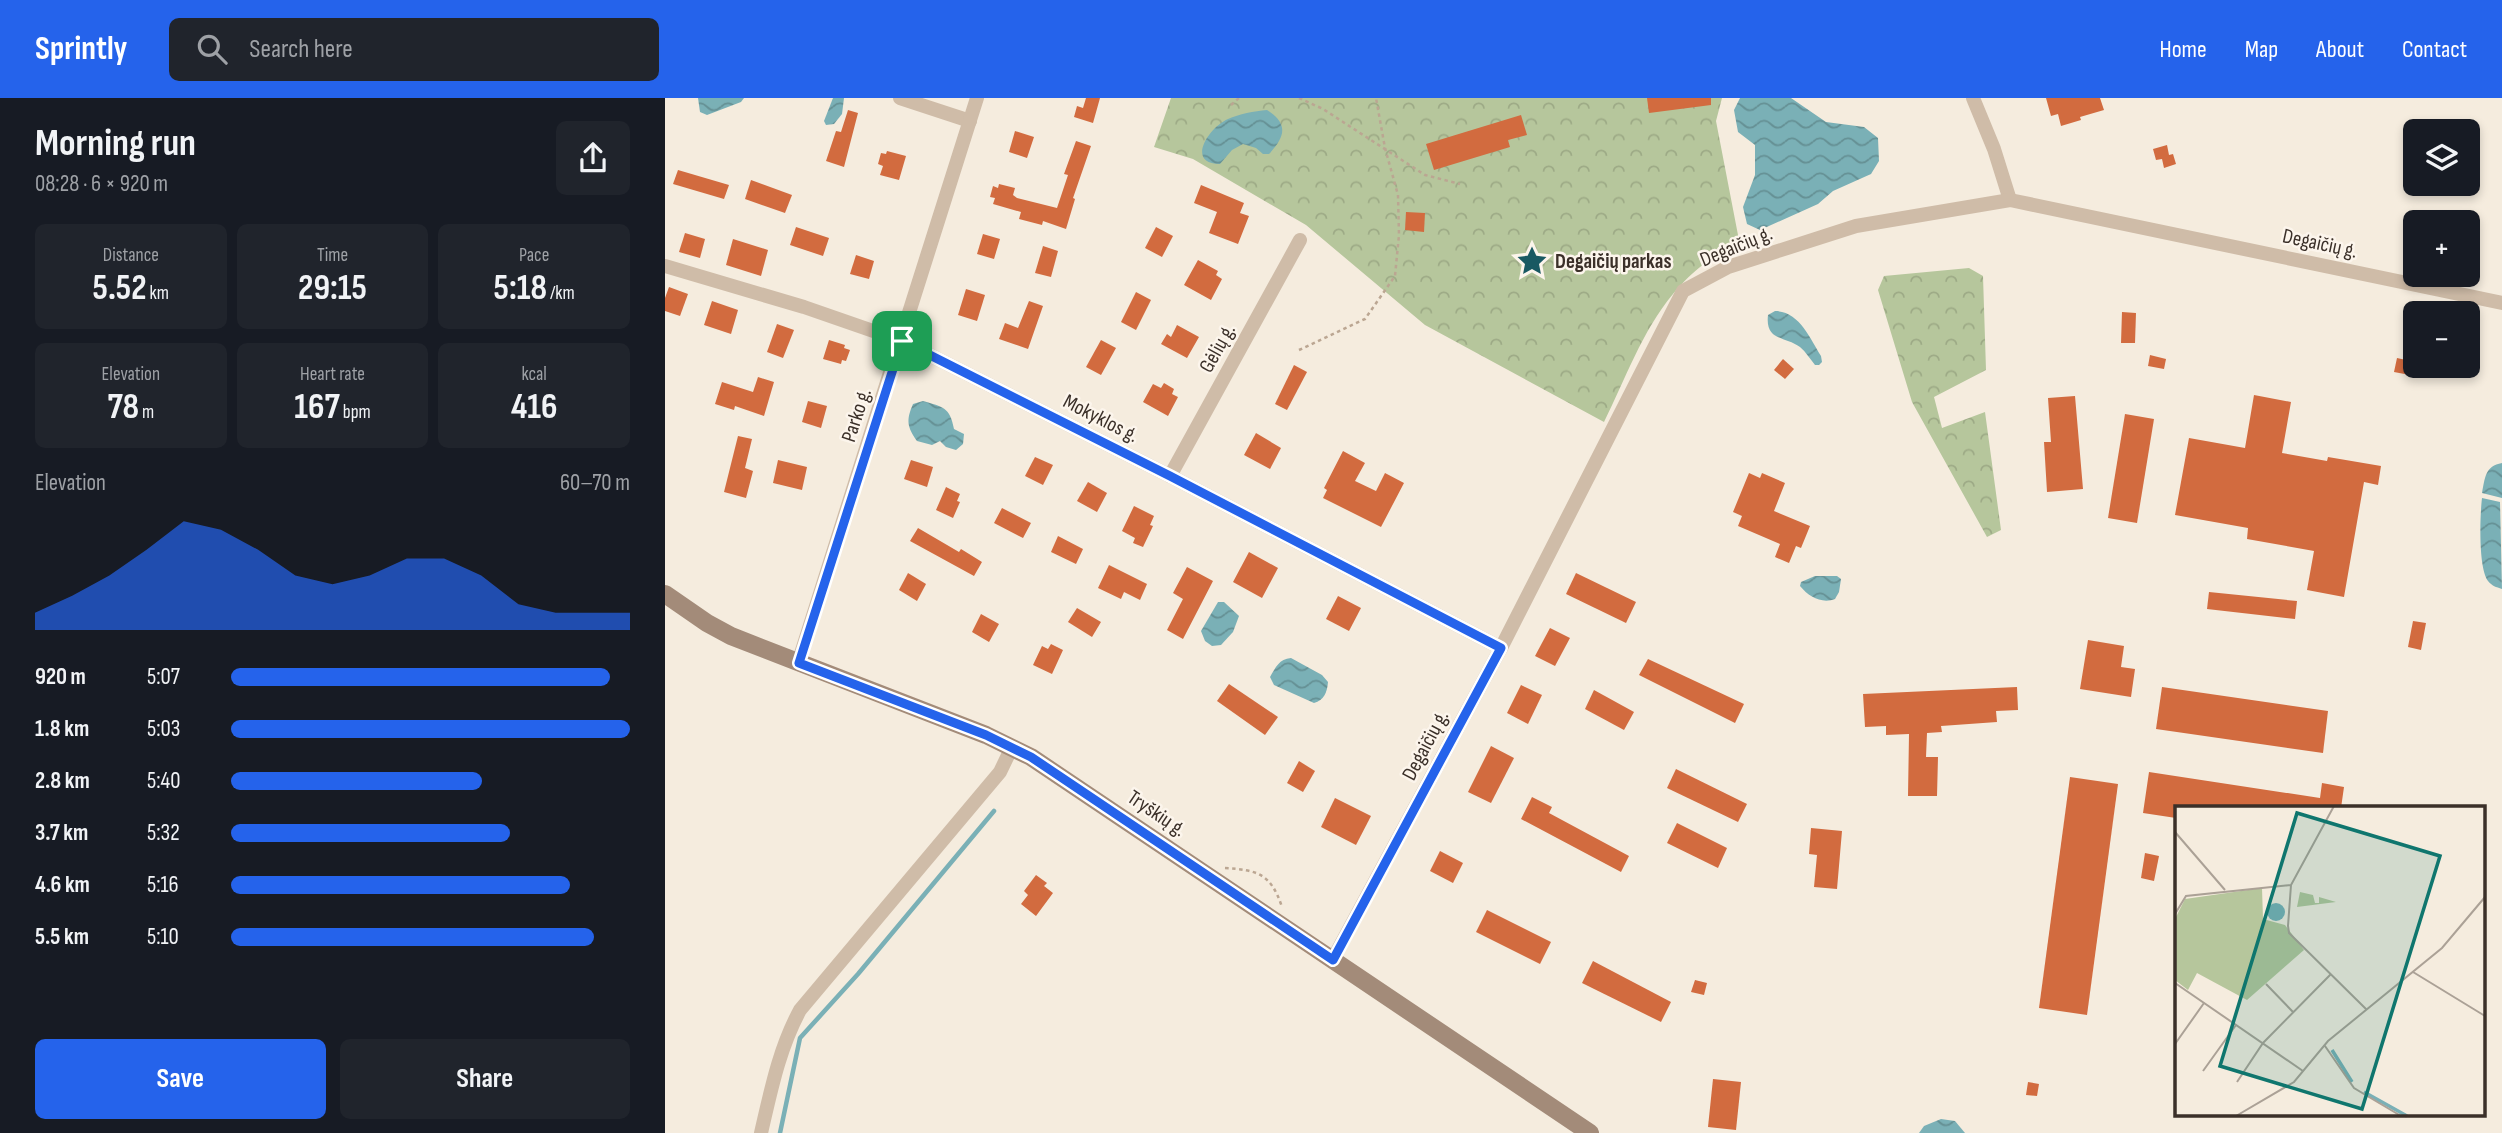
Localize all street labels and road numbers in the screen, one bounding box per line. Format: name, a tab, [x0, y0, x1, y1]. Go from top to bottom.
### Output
street label: Degaičių g.	[1696, 221, 1776, 272]
street label: Degaičių g.	[2280, 223, 2359, 264]
street label: Gėlių g.	[1194, 320, 1241, 377]
street label: Parko g.	[836, 385, 877, 445]
street label: Mokyklos g.	[1059, 389, 1143, 448]
street label: Degaičių g.	[1397, 706, 1454, 784]
street label: Tryškių g.	[1123, 785, 1191, 842]

